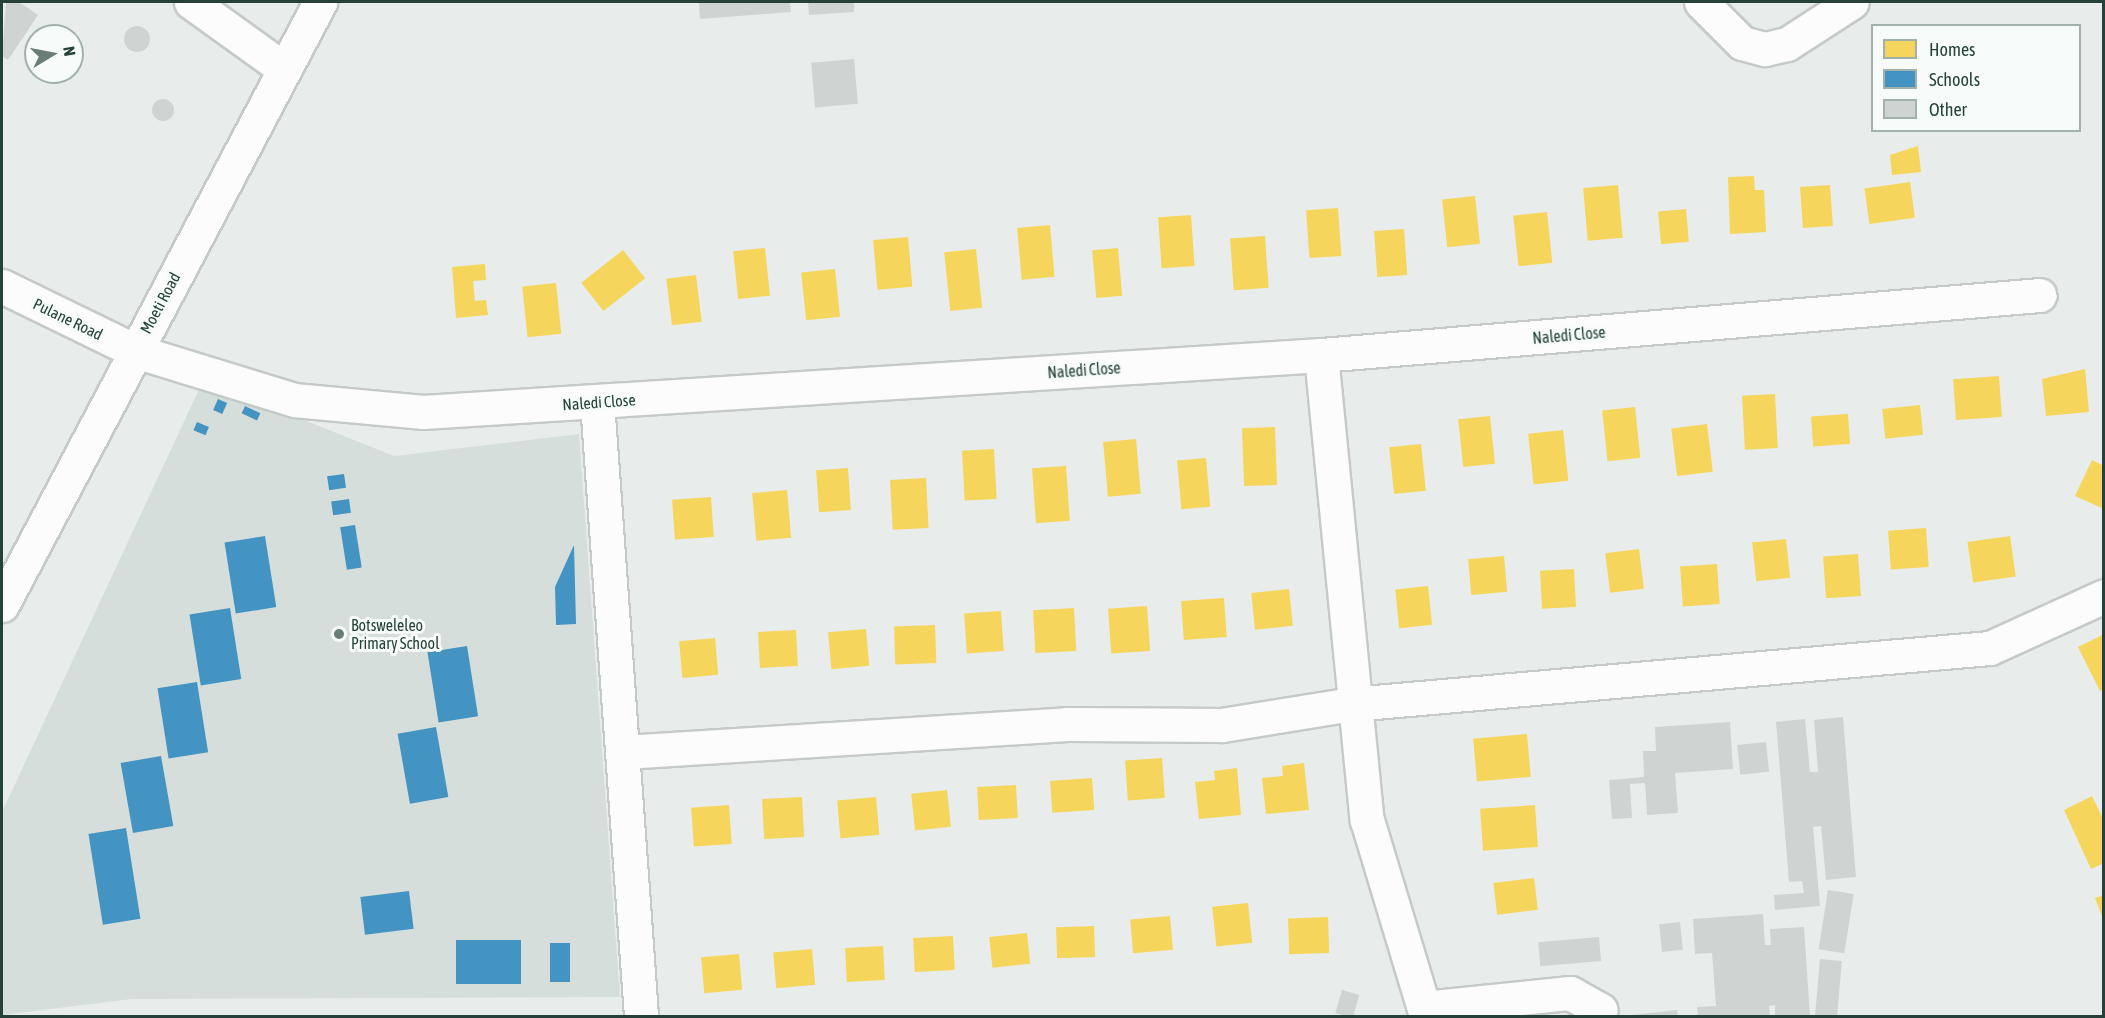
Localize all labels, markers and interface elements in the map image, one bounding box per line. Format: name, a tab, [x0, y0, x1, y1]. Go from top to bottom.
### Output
north arrow	[24, 24, 84, 84]
legend	[1871, 24, 2081, 132]
text: Homes	[1929, 39, 1975, 60]
text: N	[60, 45, 79, 57]
text: Schools	[1929, 69, 1980, 90]
text: Other	[1929, 99, 1967, 120]
street label: Moeti Road	[136, 269, 184, 337]
street label: Pulane Road	[30, 294, 106, 344]
street label: Naledi Close	[1532, 322, 1606, 348]
street label: Naledi Close	[1047, 358, 1121, 382]
street label: Naledi Close	[562, 390, 636, 414]
place label: Botsweleleo Primary School	[351, 615, 439, 653]
marker: Botsweleleo Primary School	[332, 627, 346, 641]

